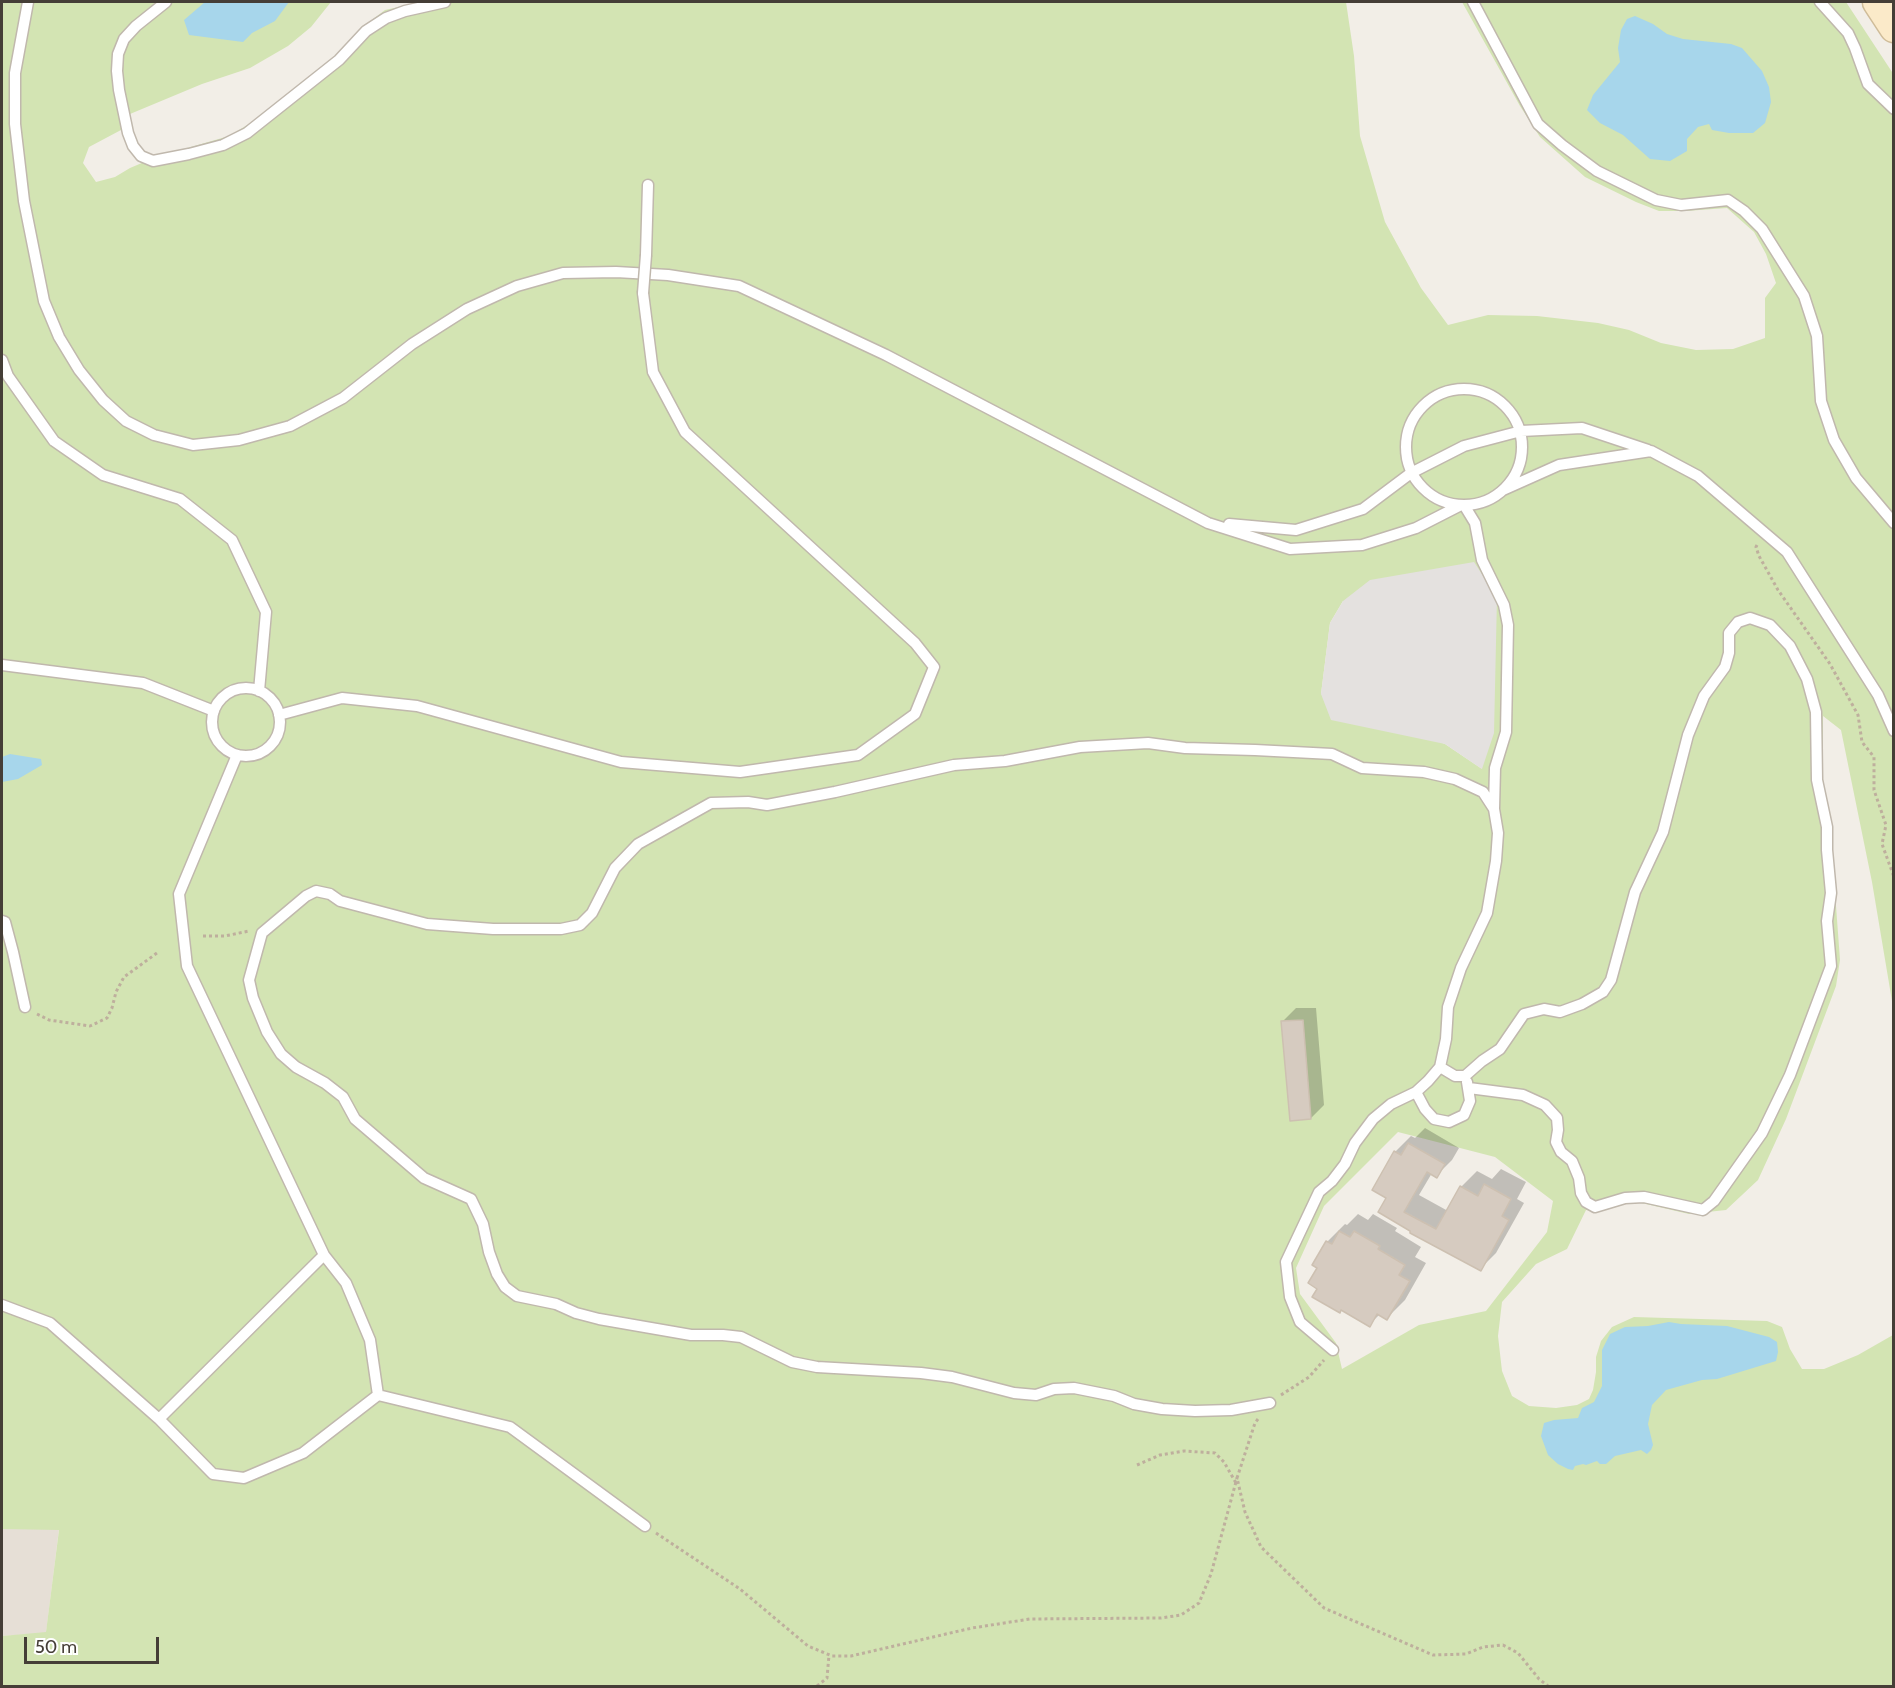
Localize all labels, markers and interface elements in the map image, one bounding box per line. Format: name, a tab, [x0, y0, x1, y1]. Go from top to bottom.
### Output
scale bar	[27, 1625, 162, 1663]
text: 50 m	[35, 1636, 77, 1658]

